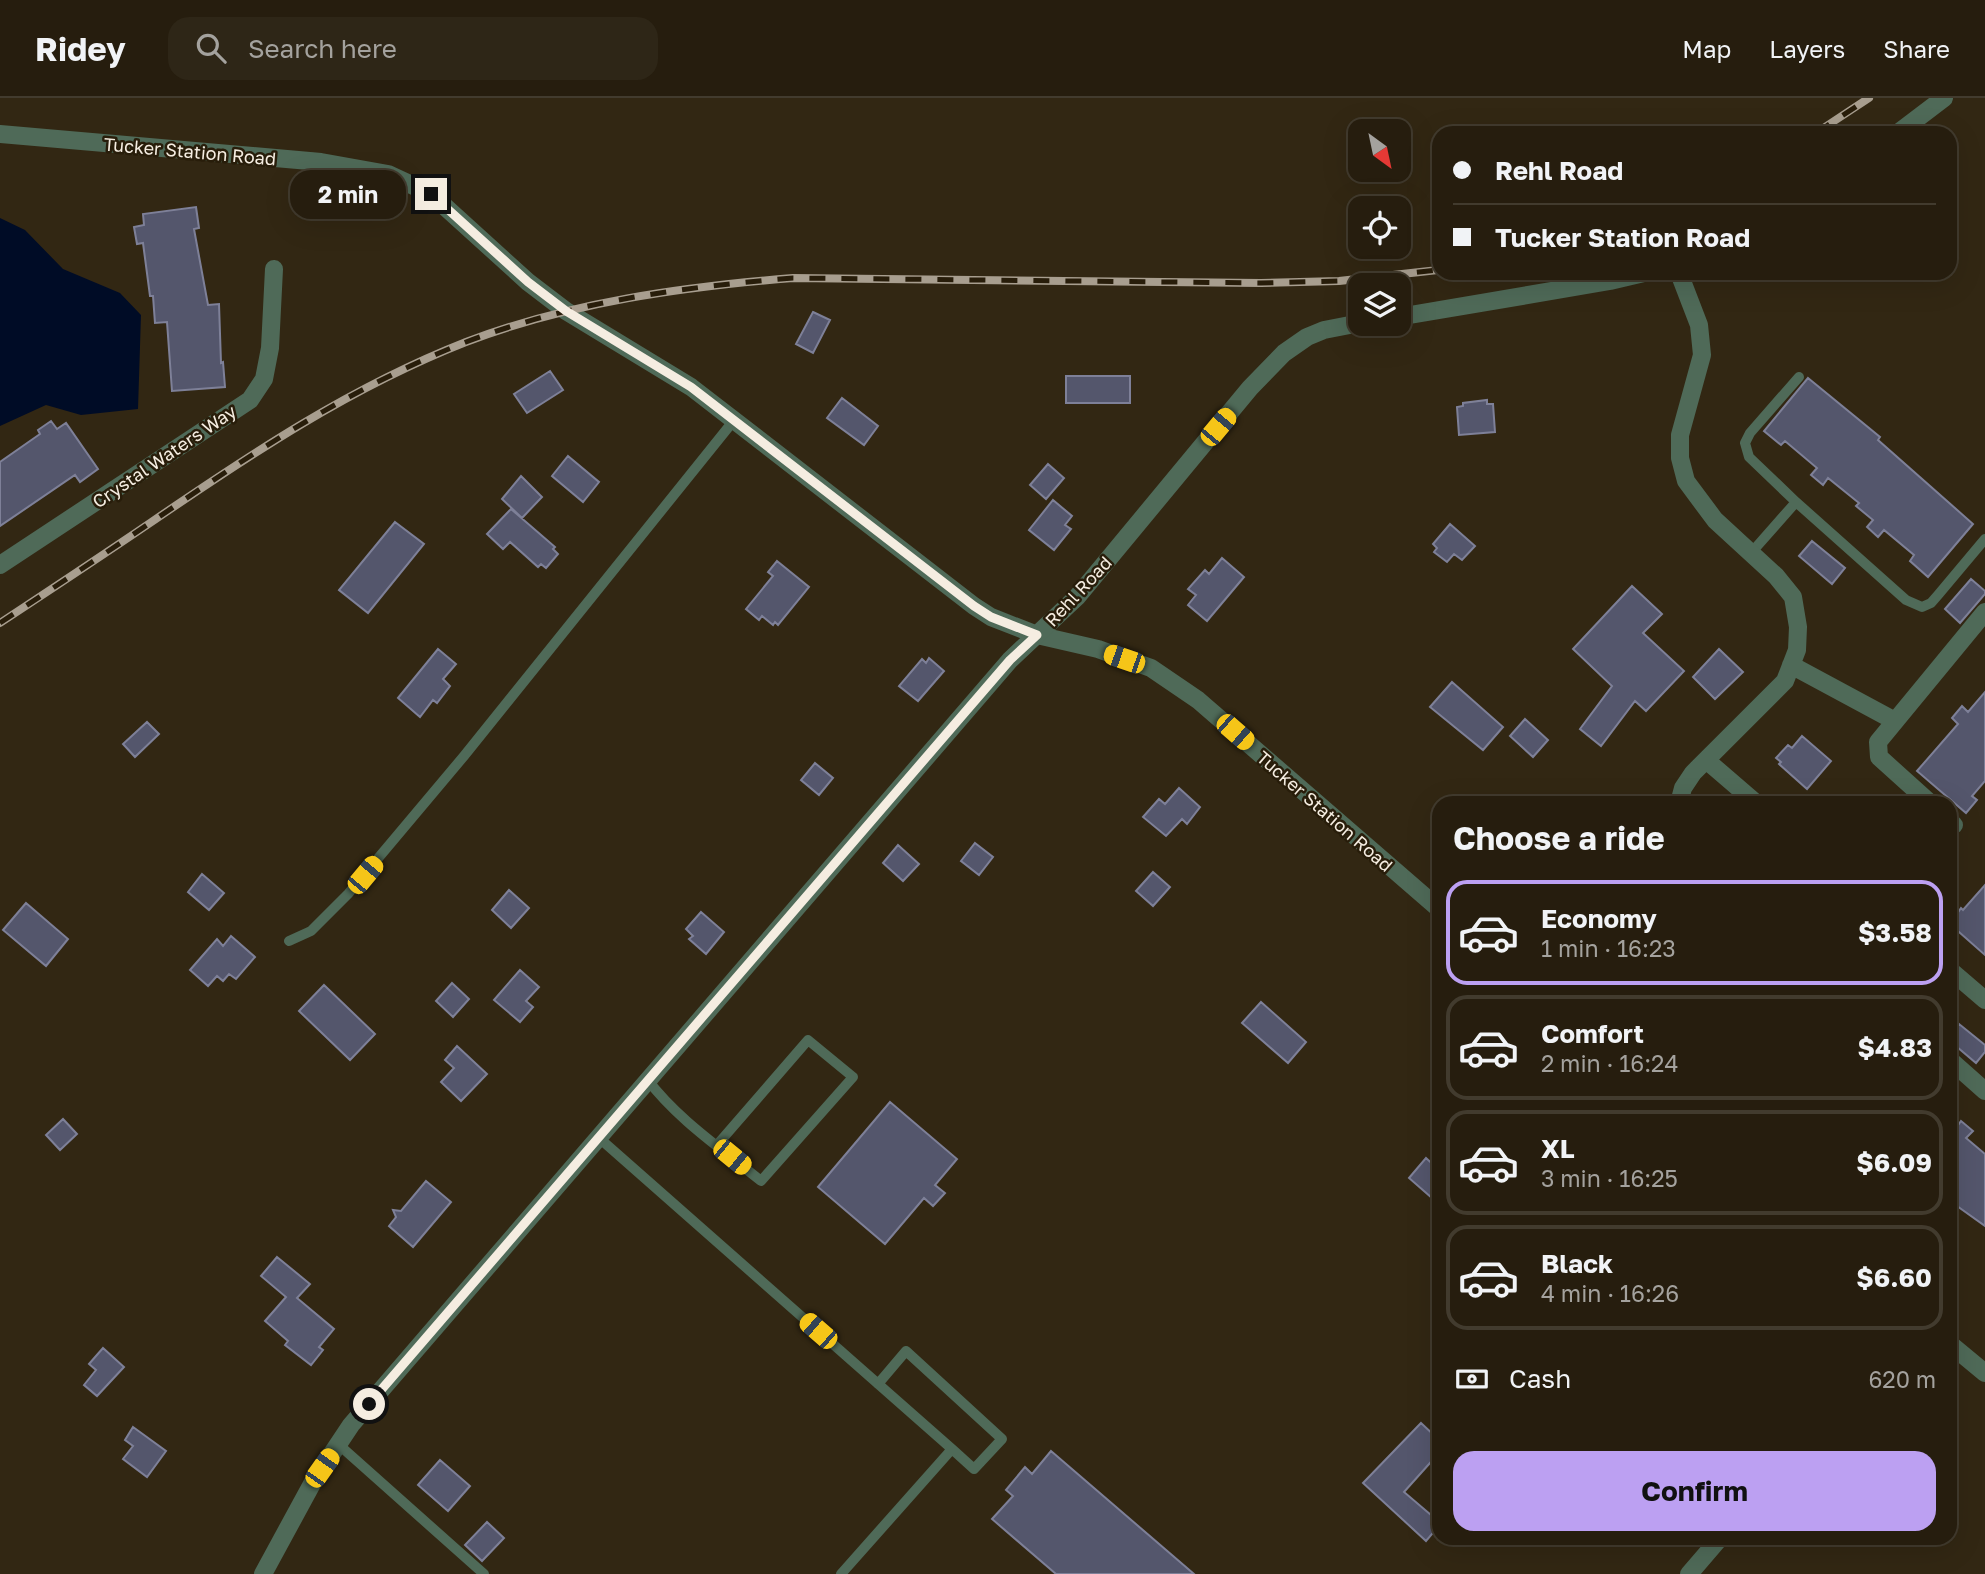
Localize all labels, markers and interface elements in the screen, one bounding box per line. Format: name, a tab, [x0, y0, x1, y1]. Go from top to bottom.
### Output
search box	[168, 17, 658, 80]
text: Ridey	[35, 29, 126, 68]
icon: search	[192, 29, 230, 67]
text: Search here	[248, 33, 397, 64]
text: Map	[1682, 34, 1731, 63]
text: Layers	[1769, 34, 1845, 63]
text: Share	[1883, 34, 1950, 63]
north arrow	[1348, 119, 1410, 182]
map controls	[1348, 119, 1411, 336]
street label: Tucker Station Road	[103, 133, 277, 169]
text: Rehl Road	[1495, 155, 1623, 186]
callout: 2 min	[291, 170, 406, 218]
route end	[415, 178, 447, 210]
text: 2 min	[318, 180, 378, 208]
button: locate	[1348, 196, 1411, 259]
text: Tucker Station Road	[1495, 222, 1750, 253]
button: layers	[1348, 273, 1411, 336]
street label: Crystal Waters Way	[88, 400, 240, 512]
car	[1197, 404, 1240, 450]
street label: Rehl Road	[1040, 551, 1116, 631]
car	[1101, 642, 1148, 676]
car	[1213, 710, 1258, 754]
street label: Tucker Station Road	[1253, 746, 1397, 876]
text: Choose a ride	[1453, 819, 1665, 857]
car	[344, 852, 387, 898]
icon: car	[1457, 901, 1520, 964]
text: Economy	[1541, 903, 1657, 934]
text: $3.58	[1858, 917, 1932, 948]
text: 1 min · 16:23	[1541, 934, 1676, 962]
icon: car	[1457, 1016, 1520, 1079]
text: Comfort	[1541, 1018, 1644, 1049]
text: $4.83	[1858, 1032, 1932, 1063]
text: 2 min · 16:24	[1541, 1049, 1679, 1077]
icon: car	[1457, 1131, 1520, 1194]
text: XL	[1541, 1133, 1575, 1164]
car	[710, 1136, 755, 1178]
text: $6.09	[1856, 1147, 1932, 1178]
text: 3 min · 16:25	[1541, 1164, 1678, 1192]
icon: car	[1457, 1246, 1520, 1309]
text: Black	[1541, 1248, 1613, 1279]
text: $6.60	[1856, 1262, 1932, 1293]
text: 4 min · 16:26	[1541, 1279, 1679, 1307]
car	[796, 1309, 841, 1353]
icon: cash	[1453, 1360, 1491, 1398]
text: Cash	[1509, 1363, 1571, 1394]
text: 620 m	[1868, 1365, 1936, 1393]
route start	[353, 1388, 385, 1420]
car	[302, 1445, 343, 1491]
button: Confirm	[1453, 1451, 1936, 1531]

